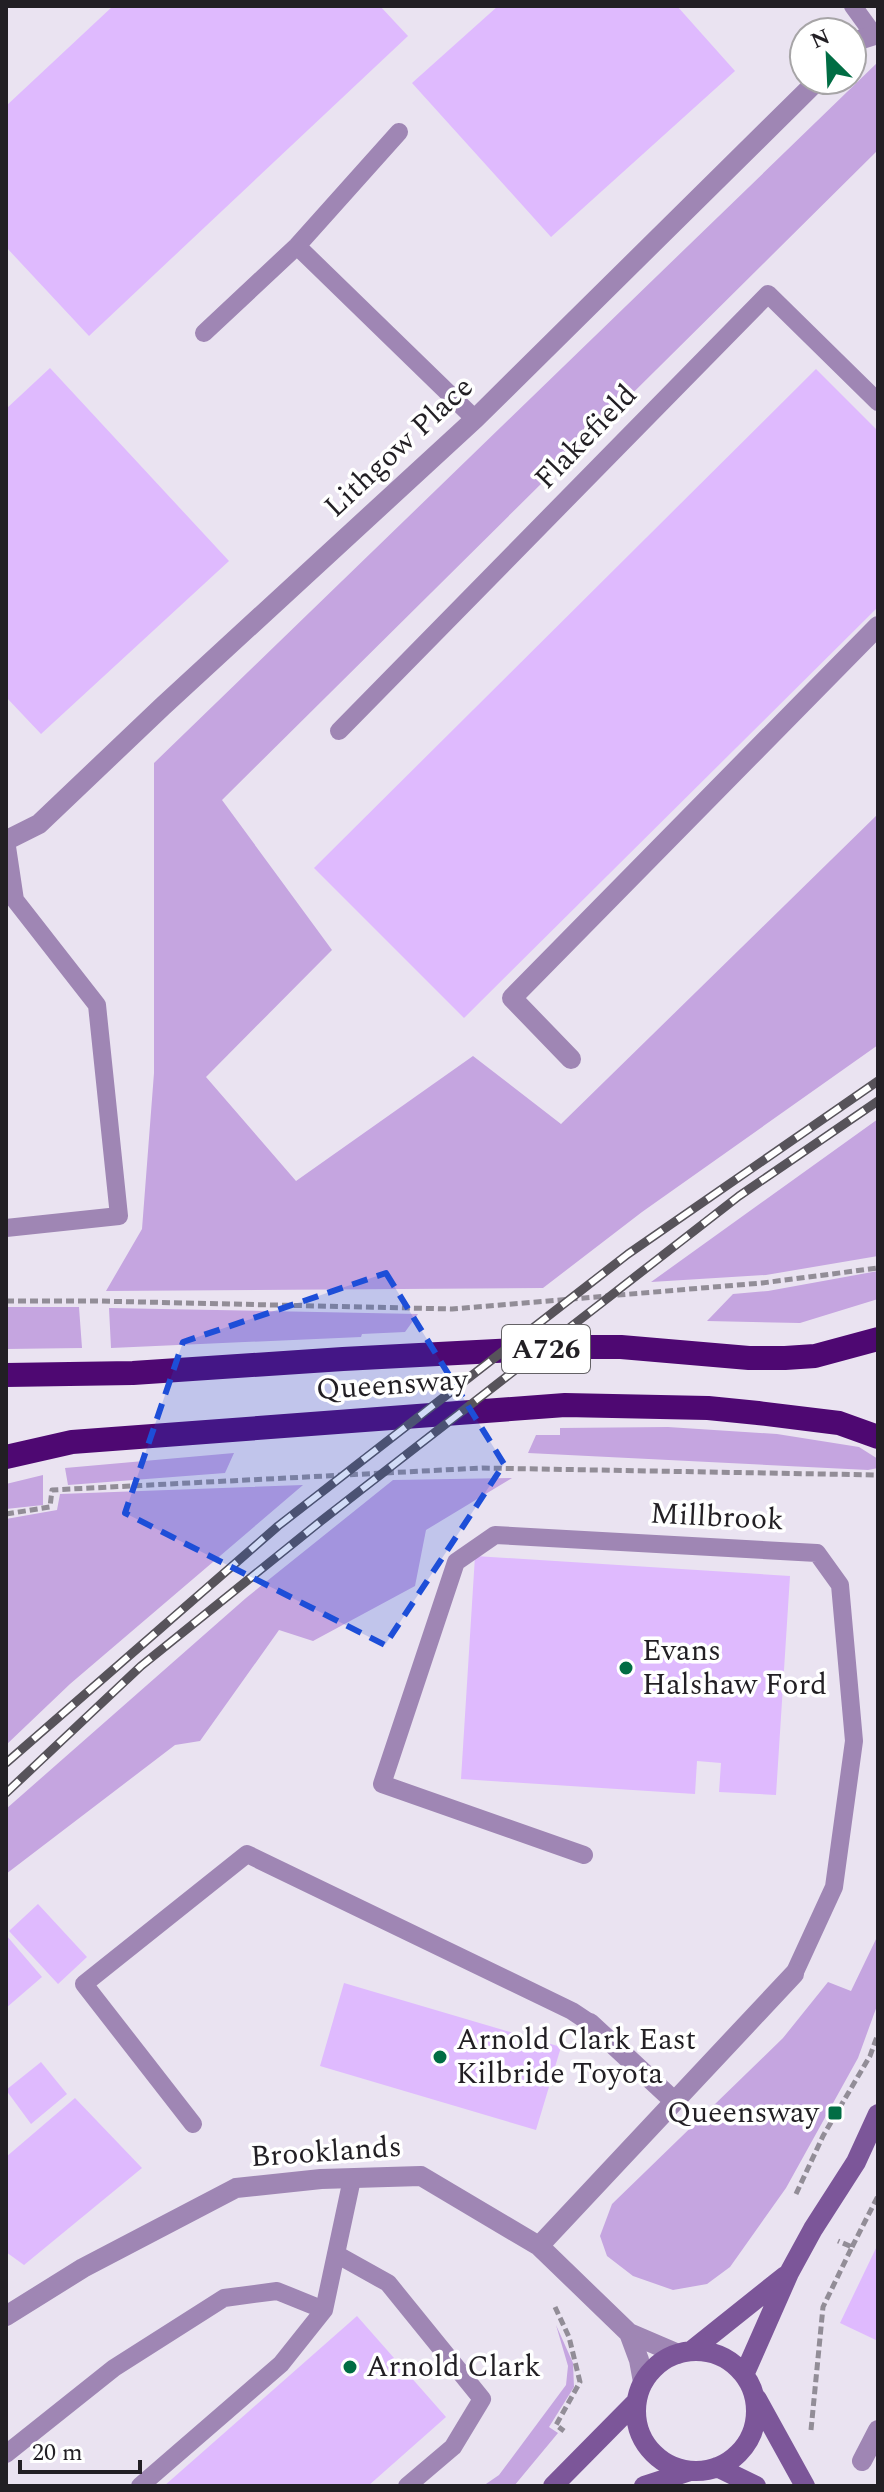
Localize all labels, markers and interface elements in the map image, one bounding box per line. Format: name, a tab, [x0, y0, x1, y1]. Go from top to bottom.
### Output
north arrow	[788, 16, 868, 96]
text: N	[806, 20, 835, 58]
street label: Lithgow Place	[314, 365, 484, 529]
street label: Flakefield	[524, 374, 648, 500]
road number: A726	[502, 1325, 590, 1373]
street label: Queensway	[315, 1357, 471, 1413]
street label: Millbrook	[649, 1491, 785, 1543]
place label: Evans Halshaw Ford	[642, 1628, 827, 1708]
marker: Evans Halshaw Ford	[617, 1659, 635, 1677]
place label: Arnold Clark East Kilbride Toyota	[456, 2017, 696, 2097]
marker: Arnold Clark East Kilbride Toyota	[431, 2048, 449, 2066]
place label: Queensway	[667, 2090, 821, 2136]
marker: Queensway	[826, 2104, 844, 2122]
street label: Brooklands	[249, 2124, 403, 2180]
place label: Arnold Clark	[366, 2344, 541, 2390]
marker: Arnold Clark	[341, 2358, 359, 2376]
scale bar	[20, 2424, 140, 2474]
text: 20 m	[32, 2435, 83, 2471]

